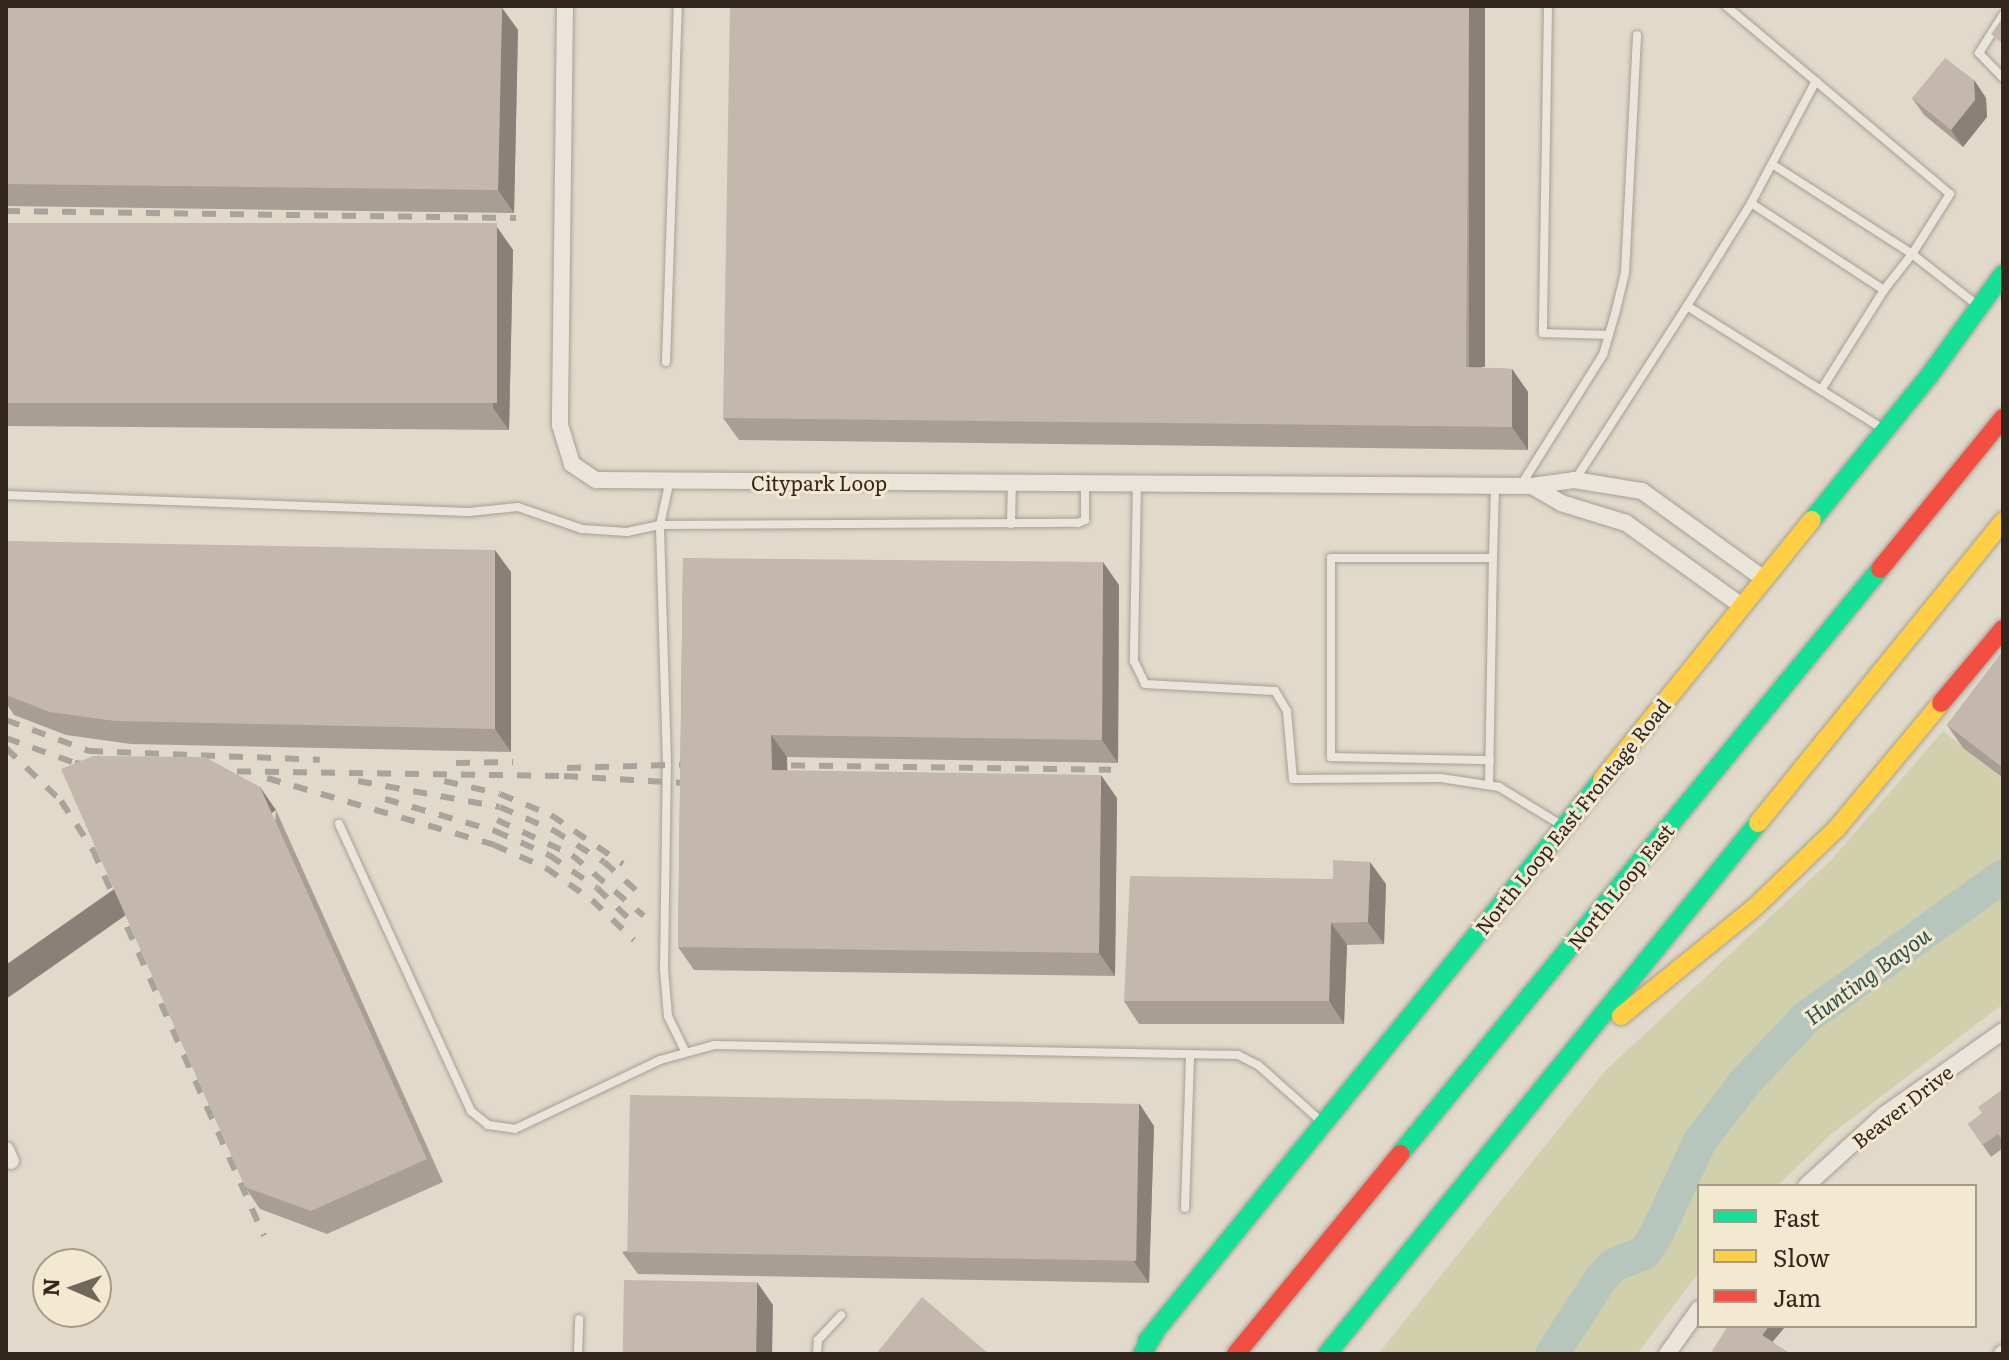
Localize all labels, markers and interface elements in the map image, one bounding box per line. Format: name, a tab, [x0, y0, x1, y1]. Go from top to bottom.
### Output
street label: Citypark Loop	[751, 470, 887, 494]
street label: North Loop East Frontage Road	[1469, 693, 1675, 939]
street label: North Loop East	[1562, 818, 1678, 954]
water label: Hunting Bayou	[1799, 921, 1935, 1029]
street label: Beaver Drive	[1847, 1059, 1957, 1153]
legend	[1697, 1184, 1977, 1328]
text: Fast	[1773, 1199, 1820, 1234]
text: Slow	[1773, 1239, 1830, 1274]
north arrow	[32, 1248, 112, 1328]
text: N	[33, 1277, 66, 1297]
text: Jam	[1773, 1279, 1821, 1314]

